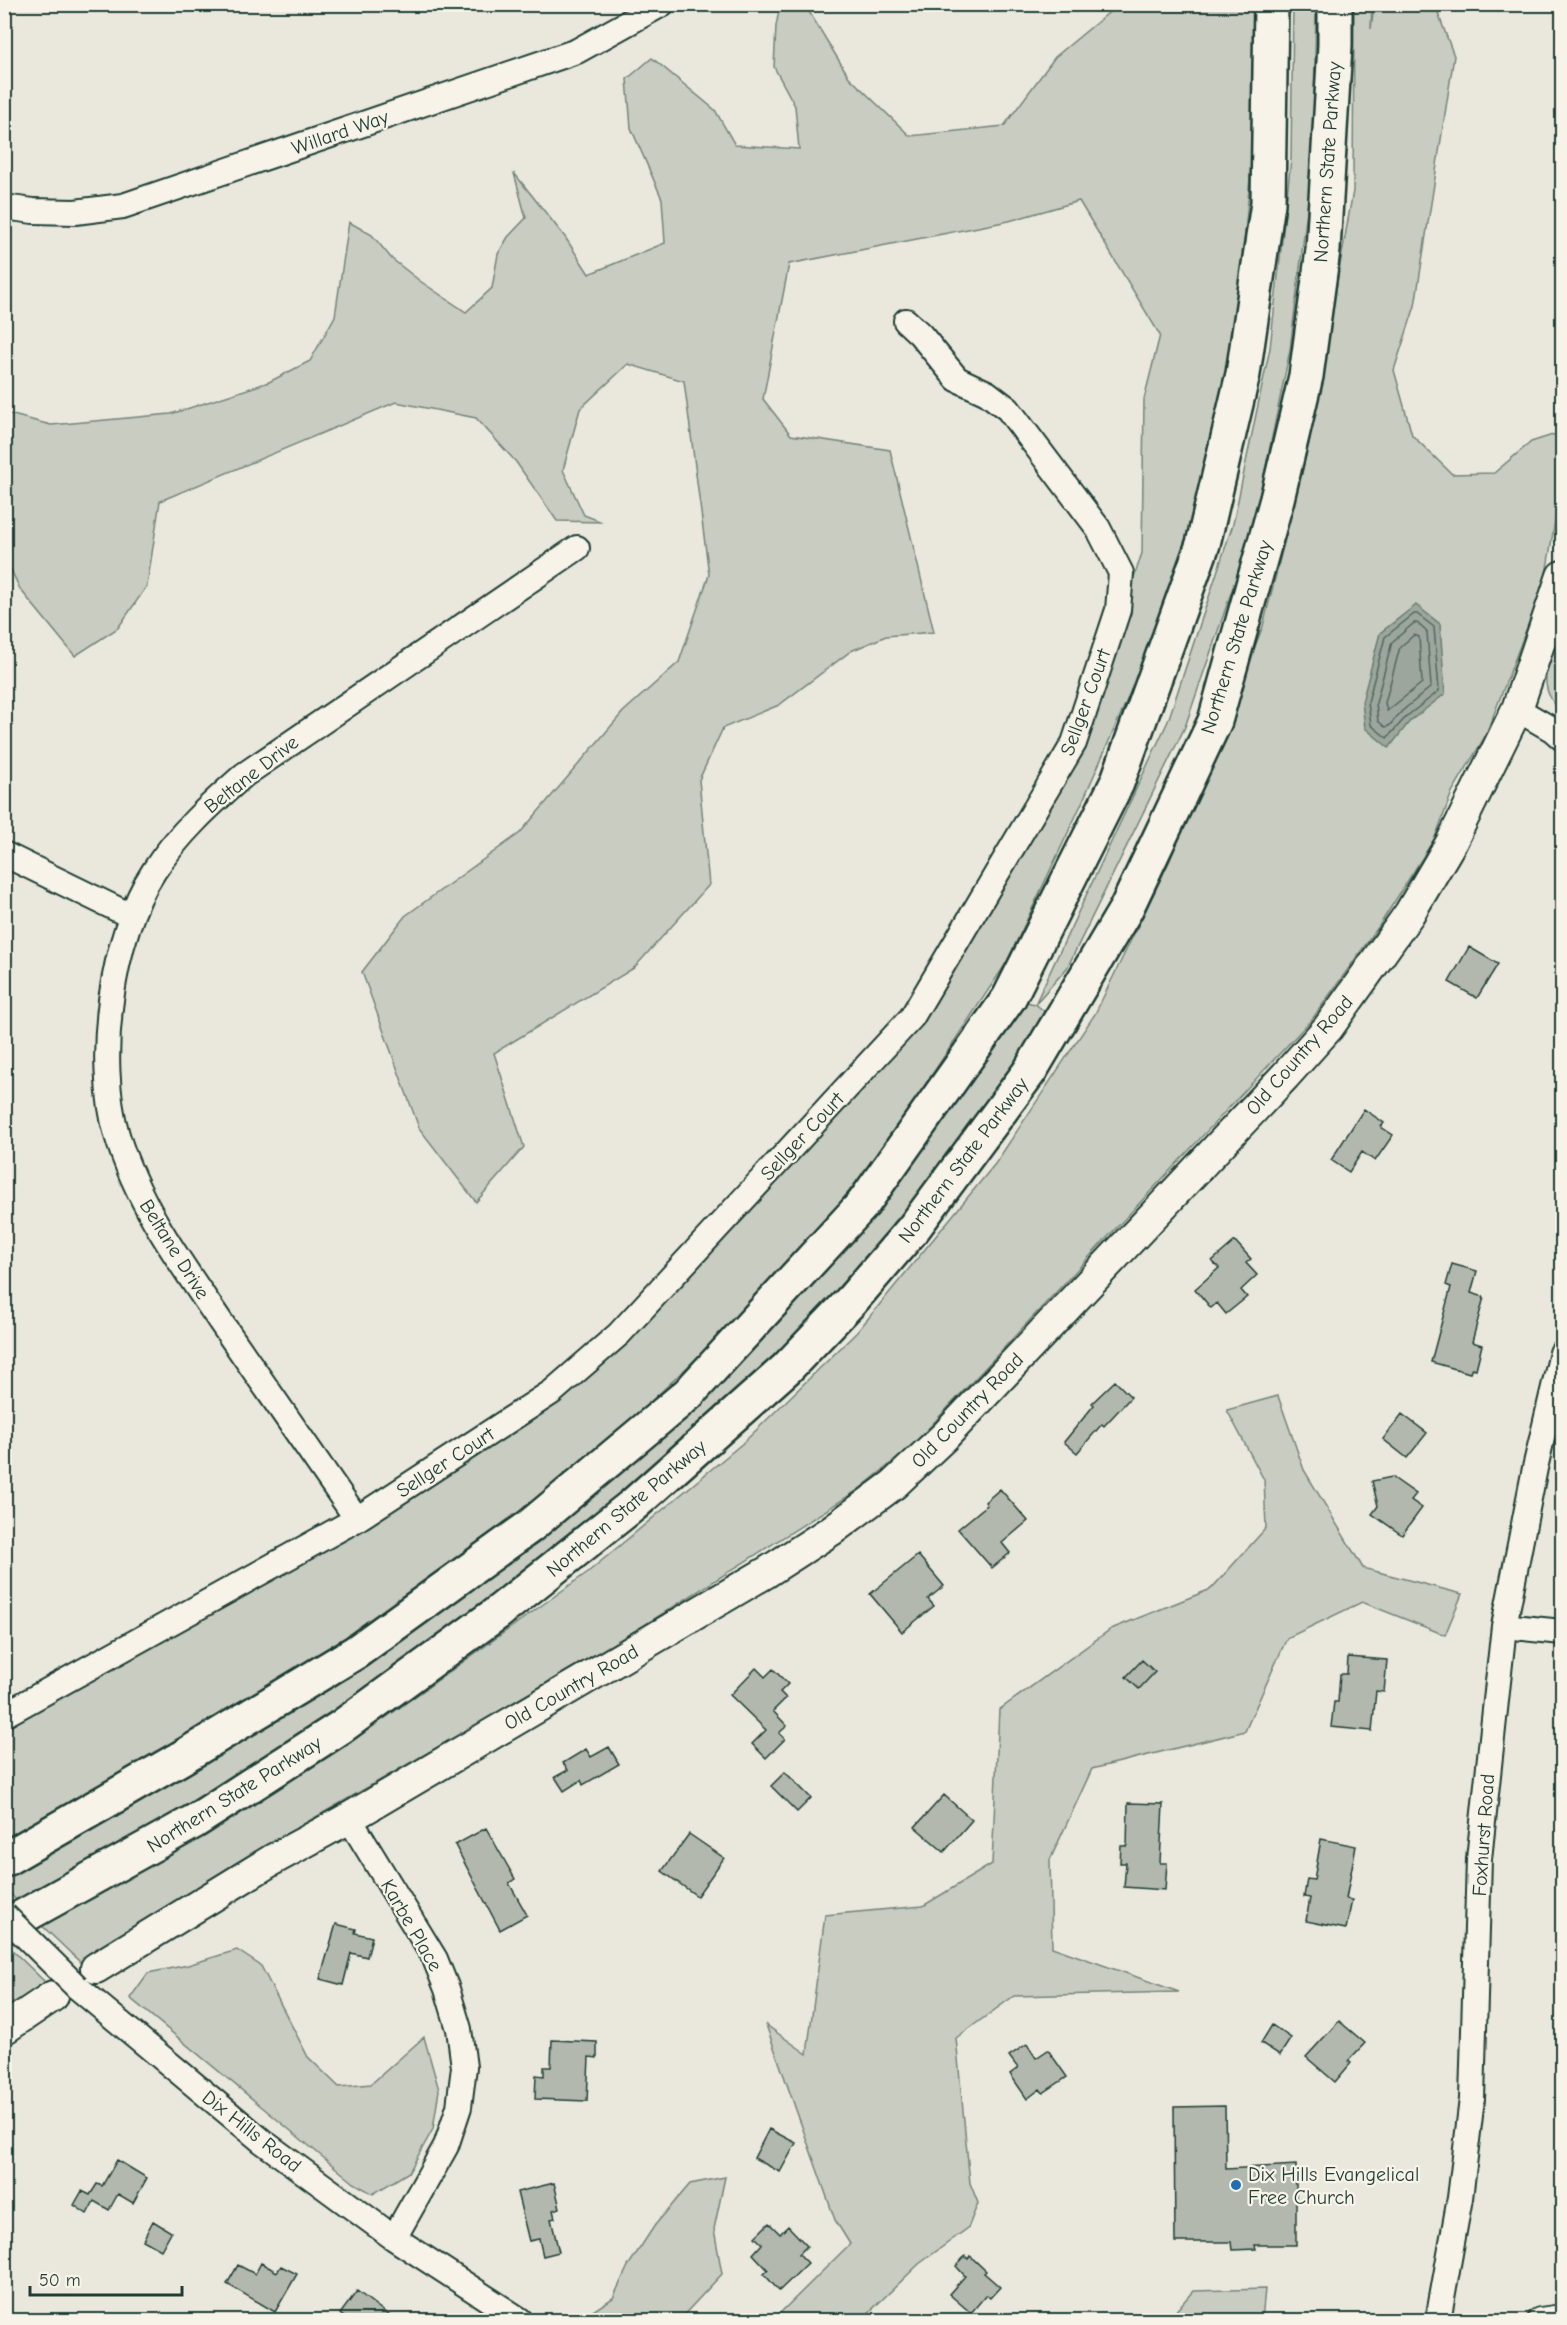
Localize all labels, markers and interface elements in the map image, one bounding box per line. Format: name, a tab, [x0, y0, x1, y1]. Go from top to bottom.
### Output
street label: Northern State Parkway	[1309, 61, 1346, 263]
street label: Willard Way	[289, 105, 392, 160]
street label: Northern State Parkway	[1196, 537, 1277, 737]
street label: Sellger Court	[1056, 645, 1116, 759]
street label: Beltane Drive	[200, 731, 303, 818]
street label: Old Country Road	[1241, 991, 1358, 1120]
street label: Northern State Parkway	[894, 1073, 1033, 1248]
street label: Sellger Court	[756, 1087, 850, 1185]
street label: Beltane Drive	[135, 1195, 214, 1303]
street label: Old Country Road	[907, 1348, 1028, 1473]
street label: Sellger Court	[392, 1422, 499, 1503]
street label: Northern State Parkway	[542, 1435, 711, 1582]
street label: Old Country Road	[500, 1640, 642, 1735]
street label: Northern State Parkway	[143, 1731, 326, 1858]
street label: Foxhurst Road	[1468, 1773, 1499, 1897]
street label: Karbe Place	[376, 1875, 447, 1975]
street label: Dix Hills Road	[198, 2086, 306, 2177]
place label: Dix Hills Evangelical Free Church	[1248, 2163, 1419, 2209]
marker: Dix Hills Evangelical Free Church	[1229, 2178, 1243, 2192]
scale bar	[30, 2259, 182, 2297]
text: 50 m	[39, 2270, 81, 2291]

